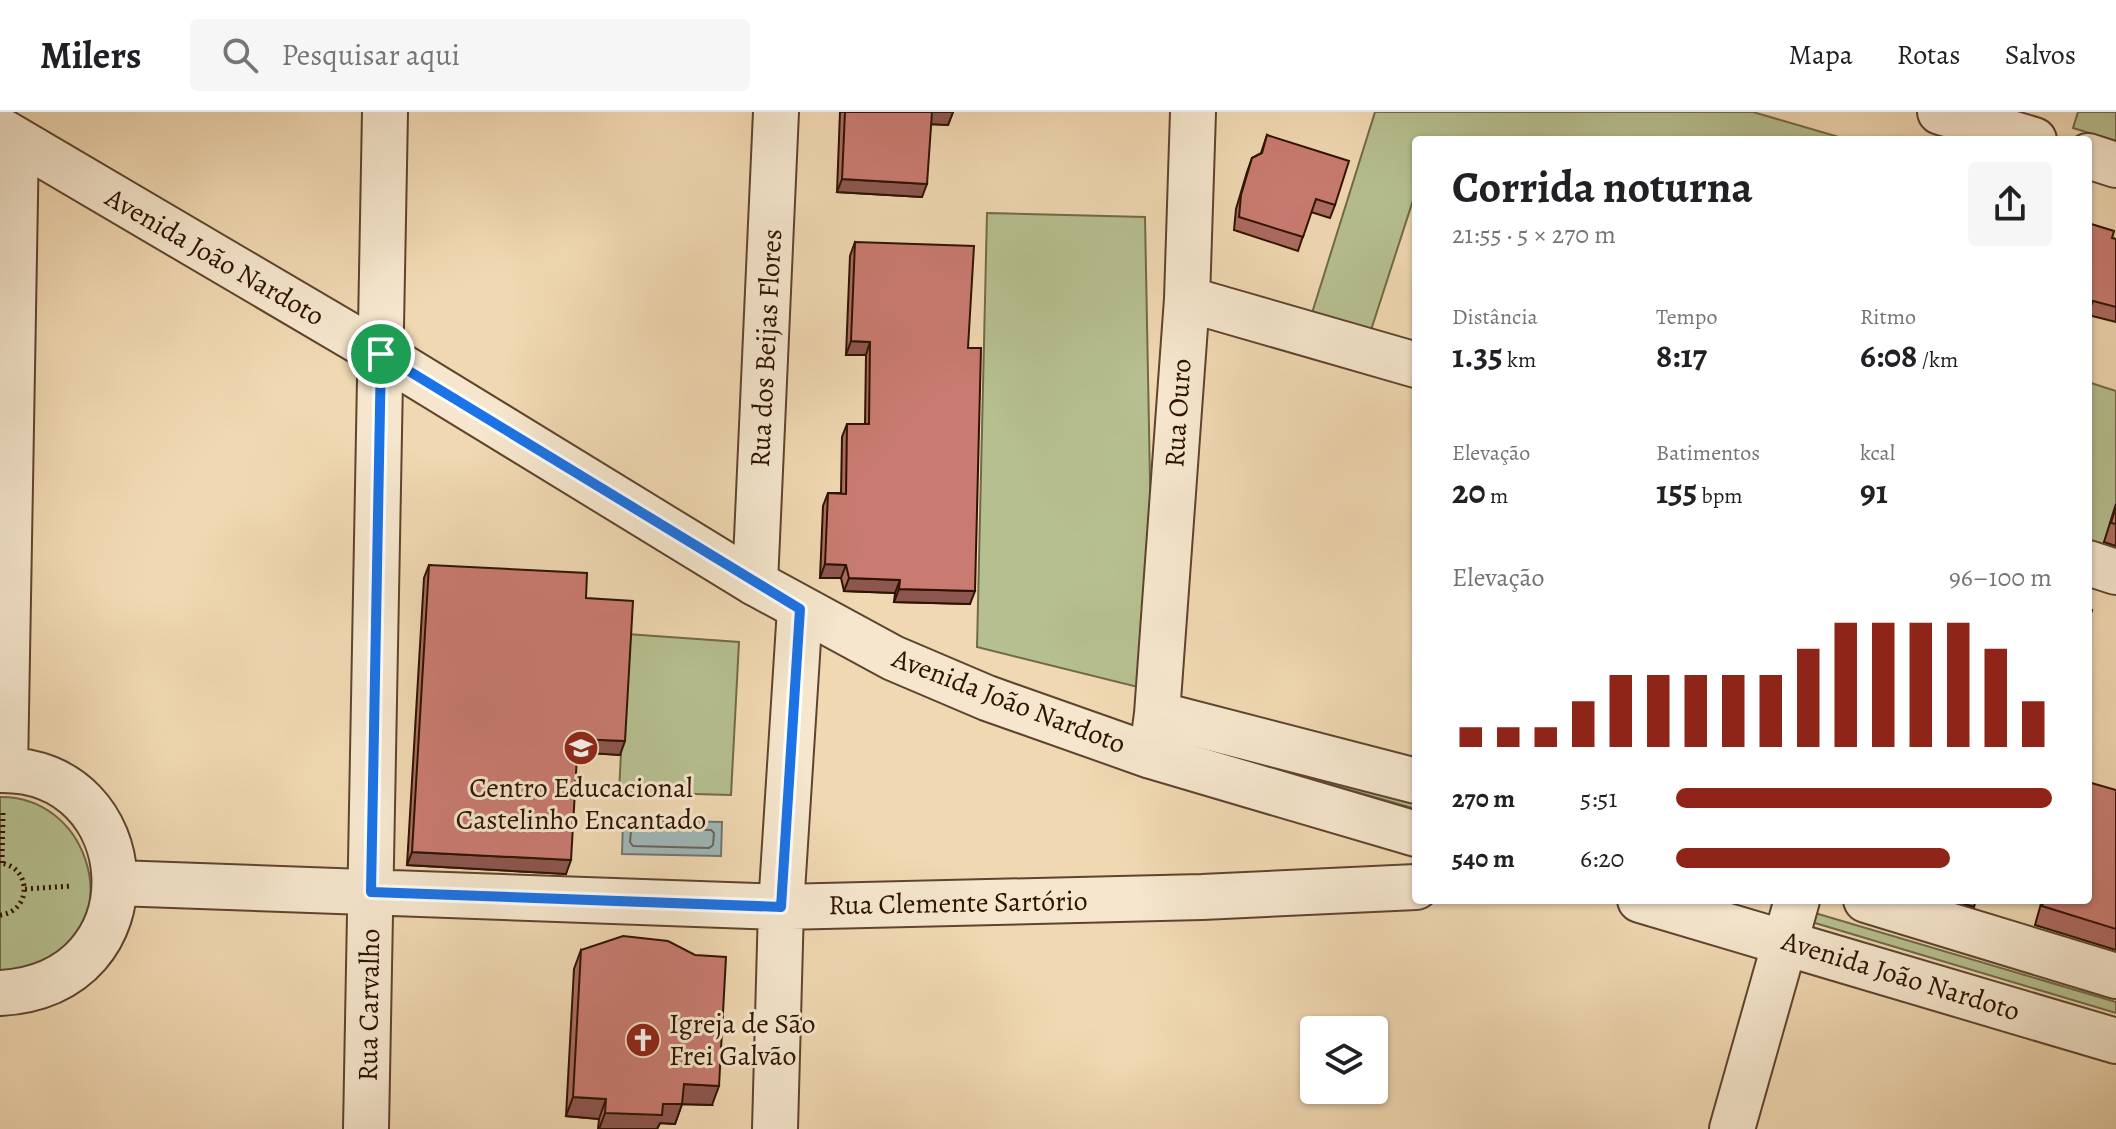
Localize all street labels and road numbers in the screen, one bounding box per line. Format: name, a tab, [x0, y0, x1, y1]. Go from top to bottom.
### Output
street label: Avenida João Nardoto	[98, 178, 331, 335]
street label: Rua dos Beijas Flores	[741, 228, 791, 468]
street label: Rua Ouro	[1155, 357, 1201, 469]
street label: Avenida João Nardoto	[886, 639, 1131, 763]
street label: Rua Clemente Sartório	[828, 882, 1088, 924]
street label: Avenida João Nardoto	[1776, 921, 2025, 1030]
street label: Rua Carvalho	[349, 928, 389, 1082]

